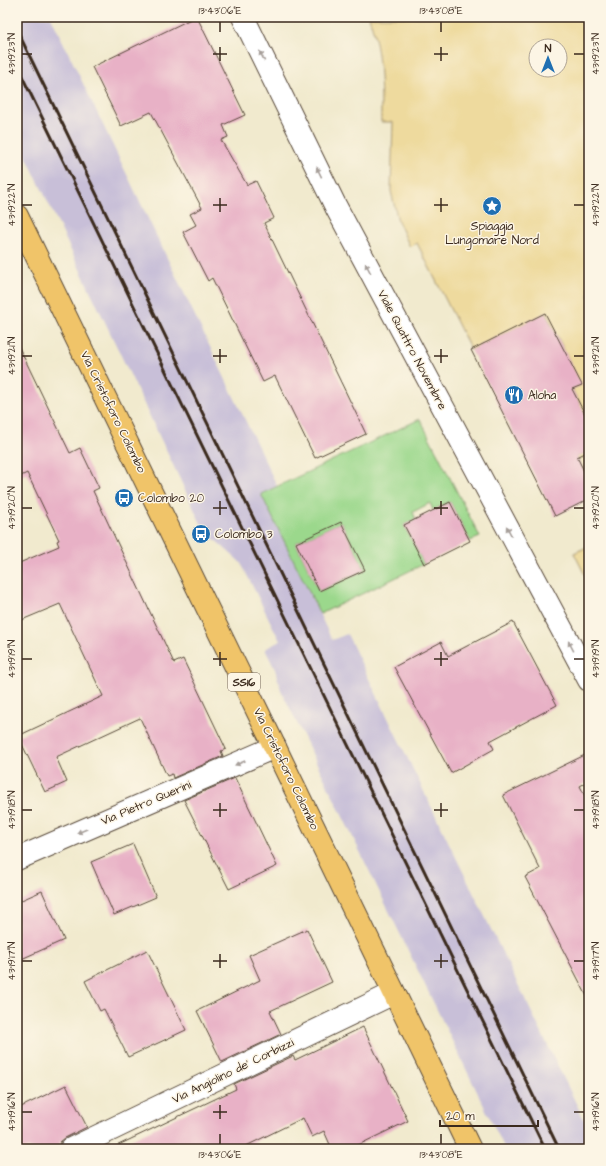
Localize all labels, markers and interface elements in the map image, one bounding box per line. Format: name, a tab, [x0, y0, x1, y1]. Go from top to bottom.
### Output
text: 13°43'06"E	[199, 4, 242, 18]
text: 13°43'08"E	[419, 4, 463, 18]
text: 43°19'23"N	[5, 33, 19, 75]
text: 43°19'23"N	[589, 33, 603, 75]
north arrow	[528, 38, 568, 78]
text: N	[545, 41, 552, 56]
one-way arrow	[259, 50, 265, 61]
one-way arrow	[316, 167, 322, 178]
text: 43°19'22"N	[5, 184, 19, 226]
text: 43°19'22"N	[589, 184, 603, 226]
place icon: Spiaggia Lungomare Nord	[481, 195, 503, 217]
place label: Spiaggia Lungomare Nord	[445, 218, 539, 250]
one-way arrow	[365, 263, 372, 274]
street label: Viale Quattro Novembre	[373, 287, 451, 413]
text: 43°19'21"N	[5, 337, 19, 375]
text: 43°19'21"N	[589, 337, 603, 375]
street label: Via Cristoforo Colombo	[76, 348, 150, 476]
restaurant icon: Aloha	[503, 384, 525, 406]
place label: Aloha	[528, 387, 556, 404]
text: 43°19'20"N	[5, 486, 19, 530]
text: 43°19'20"N	[589, 486, 603, 530]
bus stop icon: Colombo 20	[113, 487, 135, 509]
place label: Colombo 20	[138, 490, 204, 507]
bus stop icon: Colombo 3	[190, 523, 212, 545]
one-way arrow	[506, 525, 512, 537]
place label: Colombo 3	[215, 526, 273, 543]
text: 43°19'19"N	[5, 640, 19, 678]
one-way arrow	[567, 640, 574, 651]
text: 43°19'19"N	[589, 640, 603, 678]
road number: SS16	[228, 673, 260, 691]
street label: Via Cristoforo Colombo	[249, 705, 323, 833]
one-way arrow	[234, 760, 245, 766]
street label: Via Pietro Querini	[98, 776, 194, 830]
text: 43°19'18"N	[5, 790, 19, 830]
text: 43°19'18"N	[589, 790, 603, 830]
one-way arrow	[76, 828, 87, 834]
text: 43°19'17"N	[5, 942, 19, 980]
text: 43°19'17"N	[589, 942, 603, 980]
street label: Via Angiolino de' Corbizzi	[169, 1034, 297, 1109]
text: 43°19'16"N	[5, 1093, 19, 1131]
text: 43°19'16"N	[589, 1093, 603, 1131]
scale bar	[440, 1102, 538, 1128]
text: 20 m	[446, 1108, 475, 1125]
text: 13°43'06"E	[199, 1148, 242, 1162]
text: 13°43'08"E	[419, 1148, 463, 1162]

